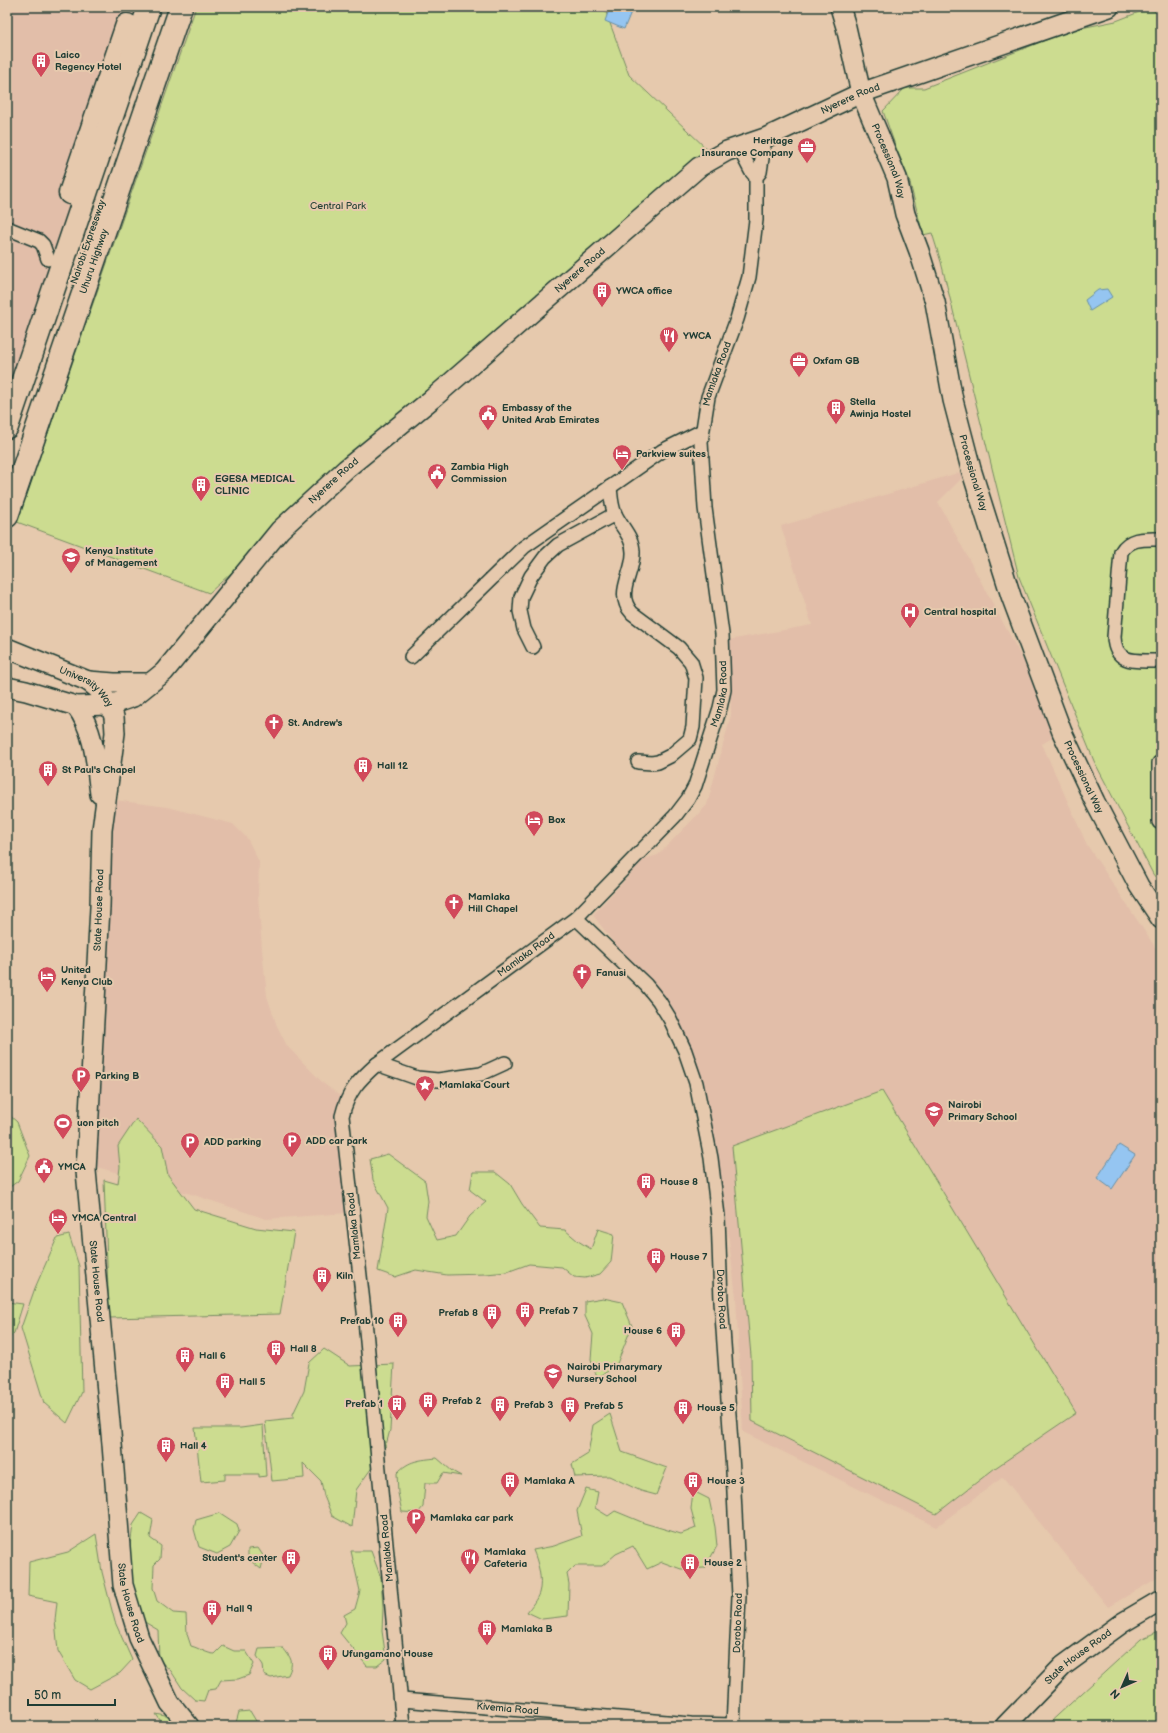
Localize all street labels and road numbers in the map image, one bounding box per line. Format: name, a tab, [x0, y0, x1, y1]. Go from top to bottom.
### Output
street label: Nyerere Road	[819, 81, 882, 117]
street label: Processional Way	[869, 122, 907, 200]
street label: Nairobi Expressway	[68, 198, 108, 286]
street label: Uhuru Highway	[77, 227, 111, 296]
street label: Nyerere Road	[552, 245, 608, 296]
street label: Mamlaka Road	[701, 340, 734, 407]
street label: Processional Way	[956, 433, 990, 513]
street label: Nyerere Road	[306, 455, 361, 506]
street label: Mamlaka Road	[708, 660, 730, 729]
street label: University Way	[57, 664, 116, 710]
street label: Processional Way	[1061, 739, 1106, 816]
street label: State House Road	[92, 869, 106, 951]
street label: Mamlaka Road	[495, 930, 557, 979]
street label: Mamlaka Road	[344, 1191, 364, 1260]
street label: State House Road	[87, 1240, 106, 1323]
street label: Dorobo Road	[714, 1269, 729, 1330]
street label: Mamlaka Road	[378, 1514, 396, 1582]
street label: State House Road	[115, 1563, 147, 1645]
street label: Dorobo Road	[731, 1592, 745, 1653]
street label: State House Road	[1042, 1626, 1114, 1687]
street label: Kivemia Road	[476, 1700, 539, 1717]

